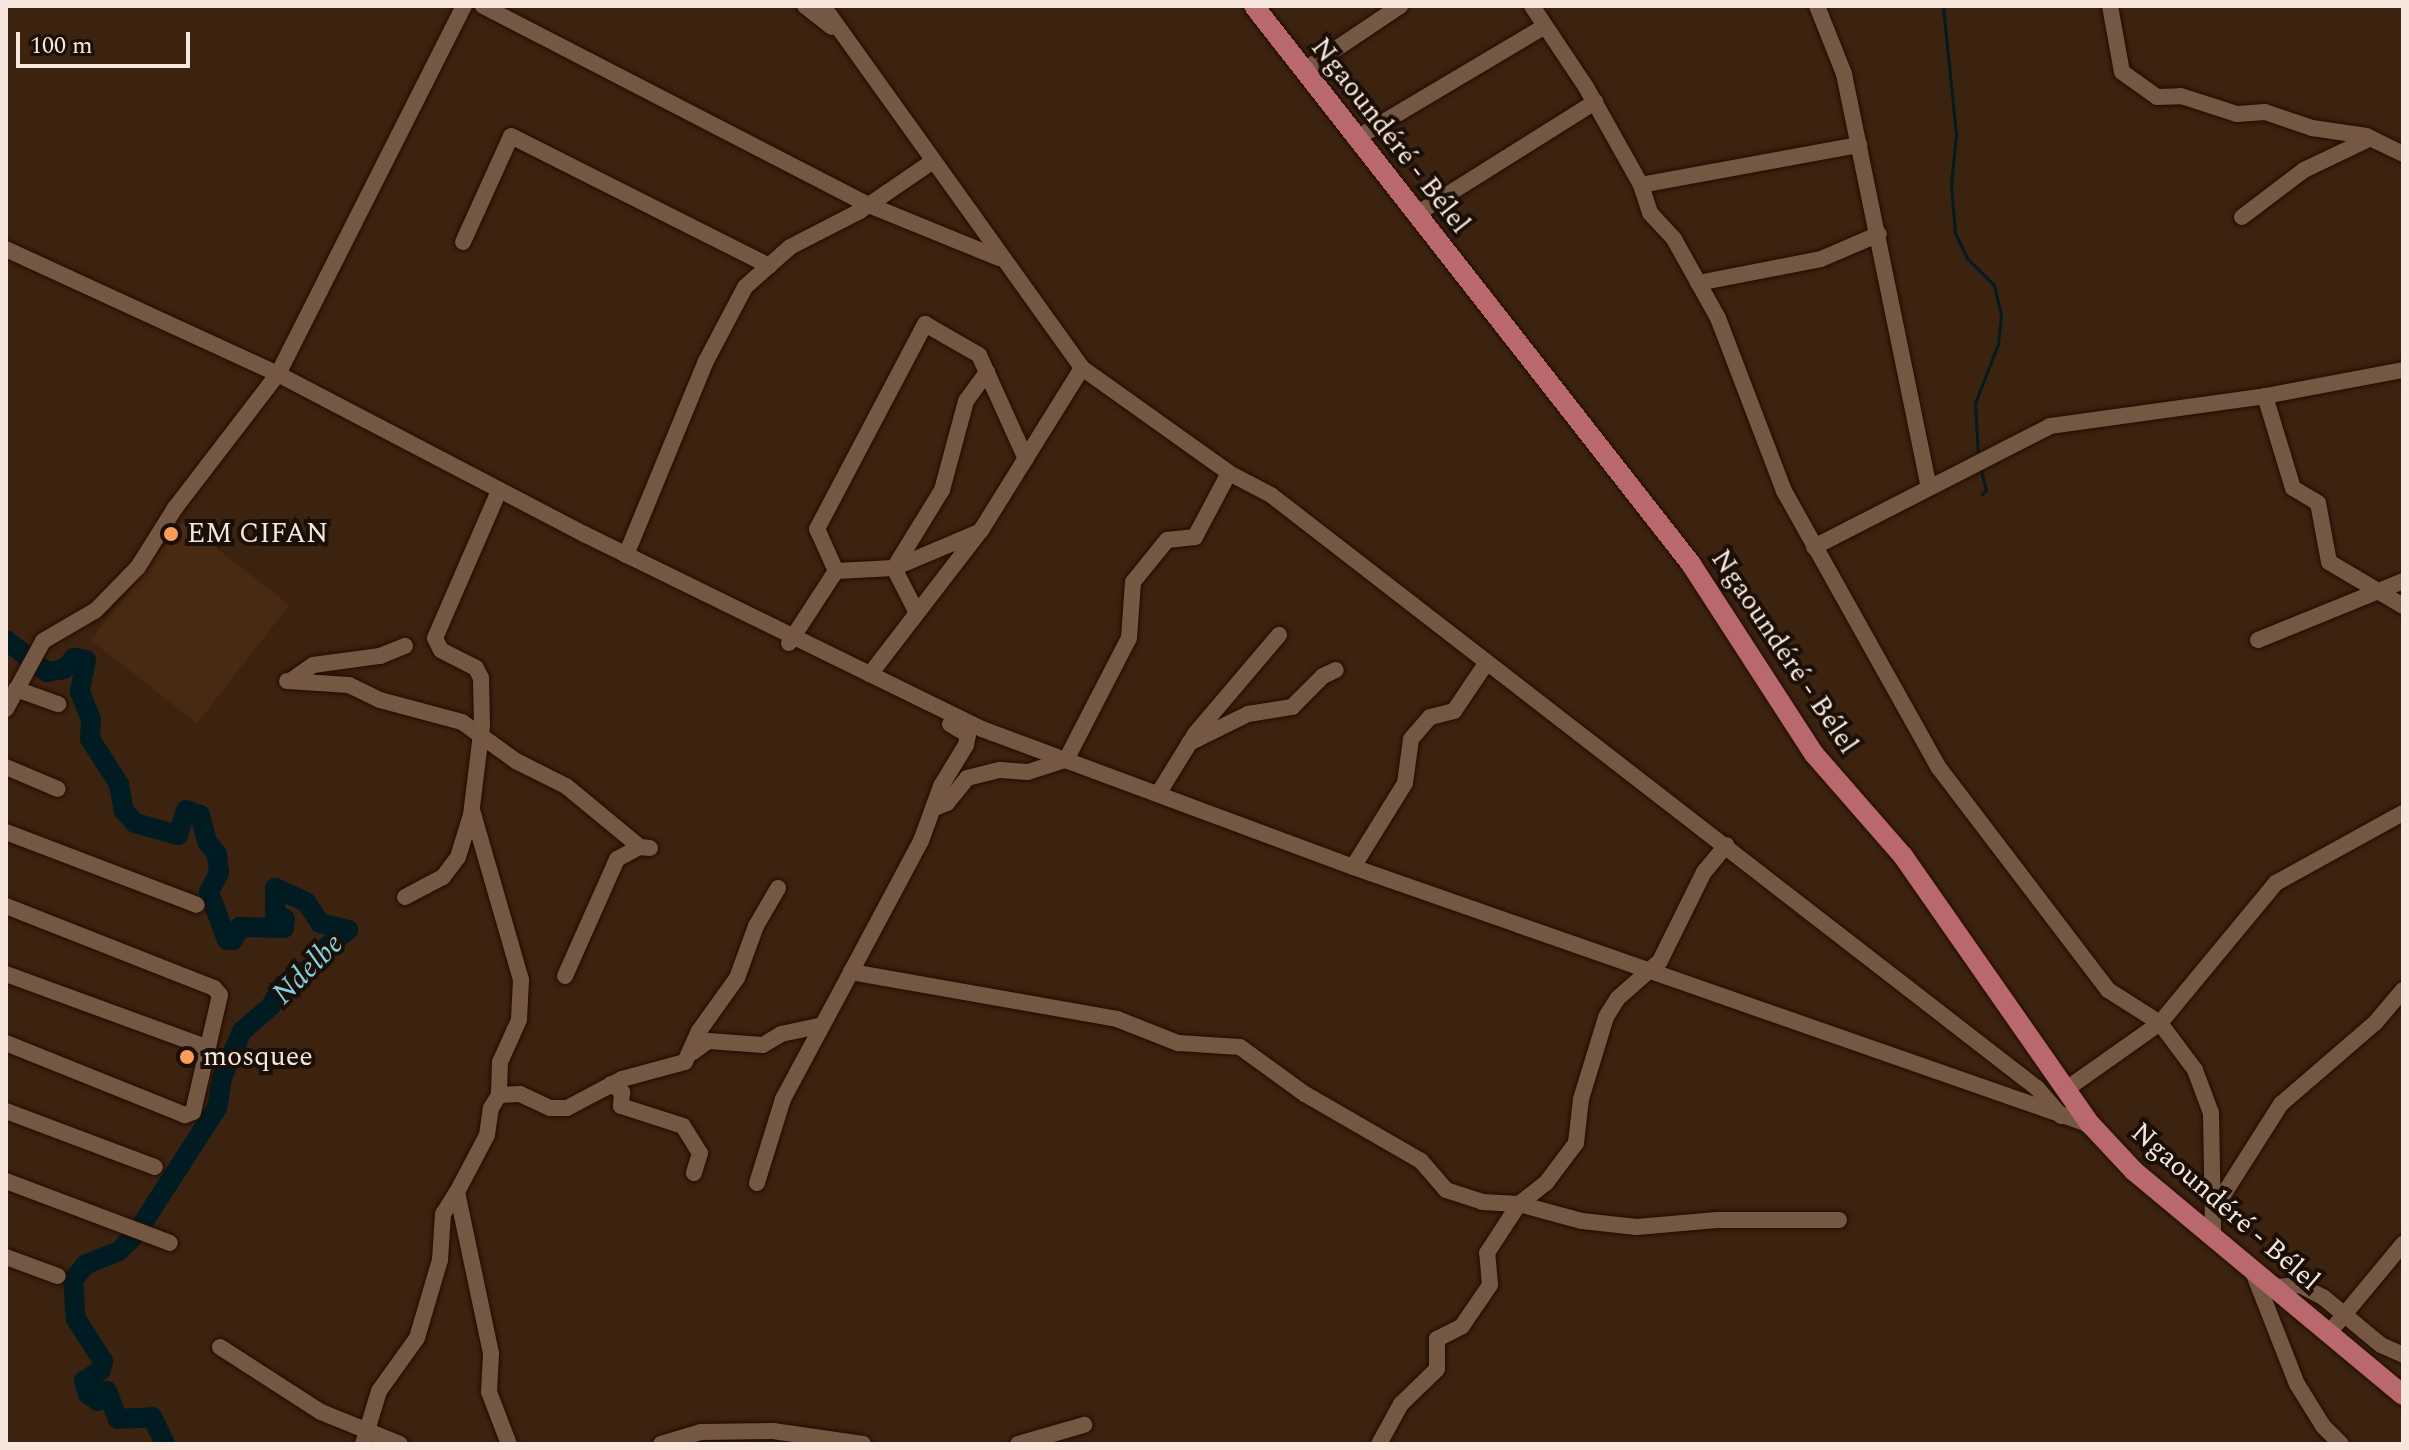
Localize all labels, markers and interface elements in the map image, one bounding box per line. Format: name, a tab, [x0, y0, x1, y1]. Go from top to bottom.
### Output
scale bar	[20, 16, 194, 66]
text: 100 m	[30, 28, 93, 64]
street label: Ngaoundéré - Bélel	[1303, 32, 1477, 240]
place label: EM CIFAN	[187, 517, 328, 551]
marker: EM CIFAN	[162, 525, 180, 543]
street label: Ngaoundéré - Bélel	[1703, 544, 1865, 760]
water label: Ndelbe	[265, 926, 351, 1012]
place label: mosquee	[203, 1040, 313, 1074]
marker: mosquee	[178, 1048, 196, 1066]
street label: Ngaoundéré - Bélel	[2124, 1116, 2326, 1298]

